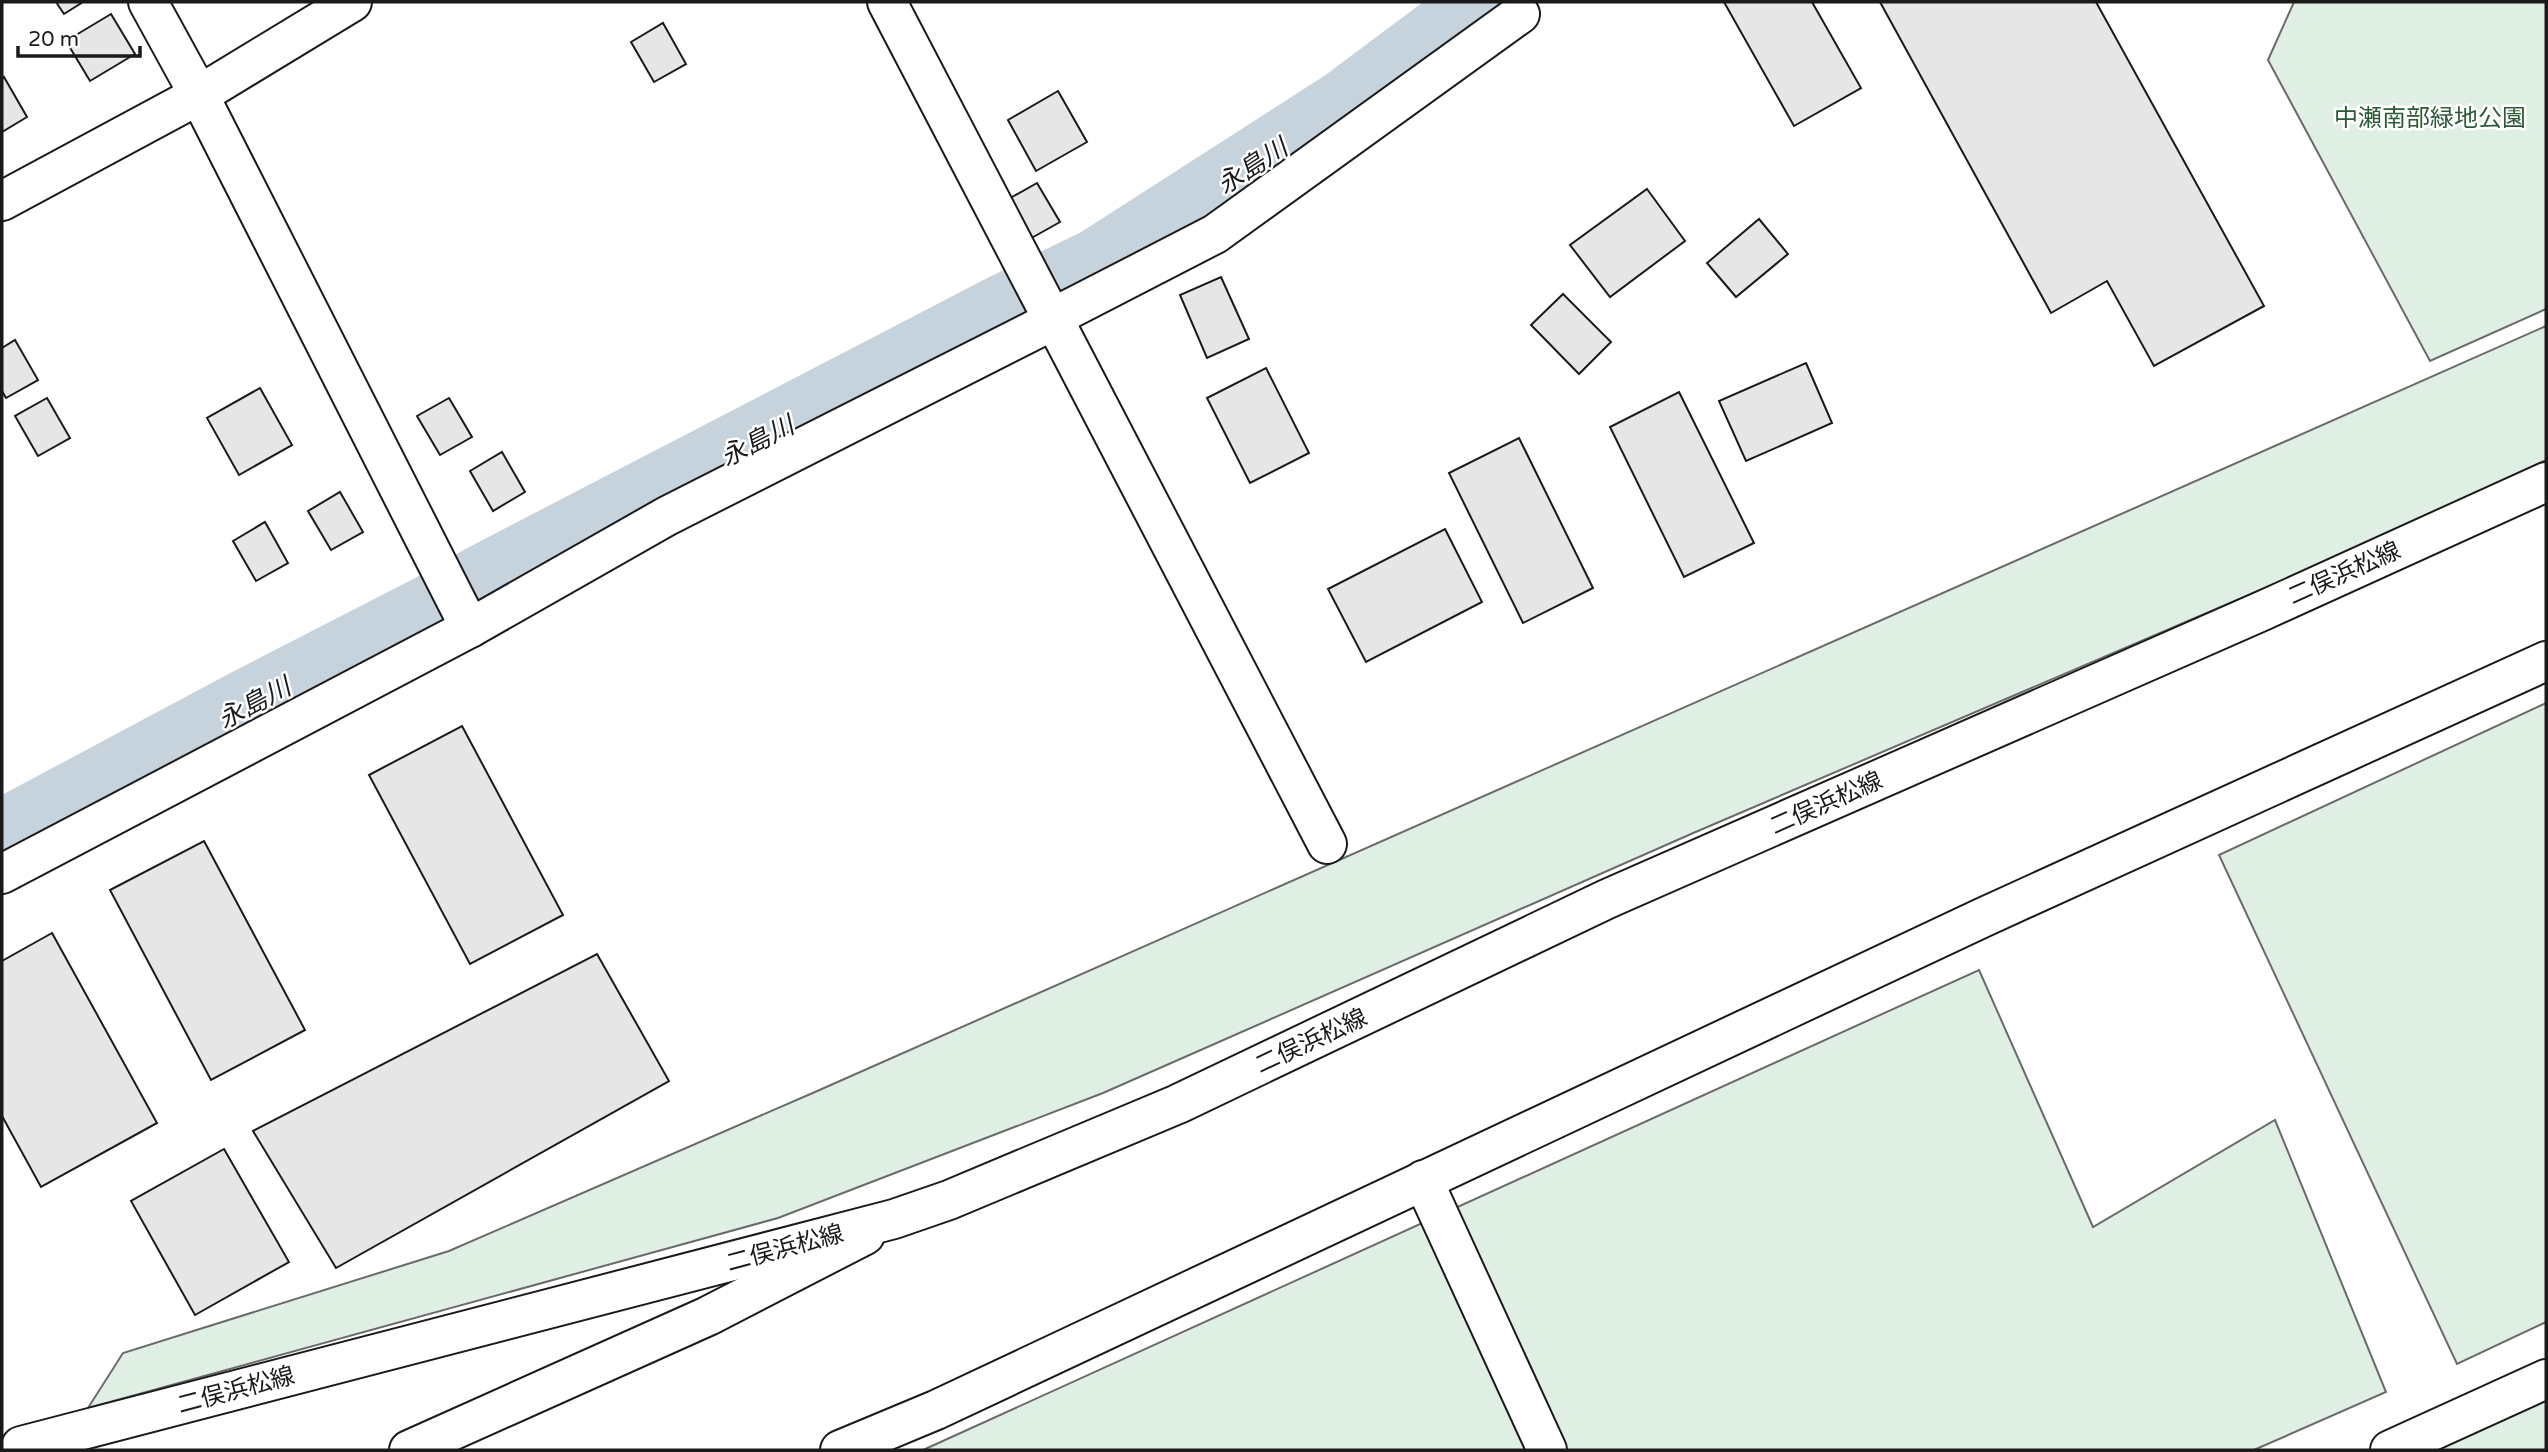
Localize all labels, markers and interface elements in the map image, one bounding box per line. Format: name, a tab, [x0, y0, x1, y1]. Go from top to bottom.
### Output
scale bar	[18, 14, 140, 58]
text: 20 m	[28, 27, 79, 52]
park label: 中瀬南部緑地公園	[2334, 104, 2526, 133]
water label: 永島川	[1211, 131, 1296, 201]
water label: 永島川	[715, 409, 802, 473]
street label: 二俣浜松線	[2283, 536, 2405, 611]
water label: 永島川	[213, 670, 299, 735]
street label: 二俣浜松線	[1765, 766, 1887, 841]
street label: 二俣浜松線	[1251, 1003, 1372, 1080]
street label: 二俣浜松線	[723, 1219, 847, 1278]
street label: 二俣浜松線	[174, 1361, 298, 1420]

